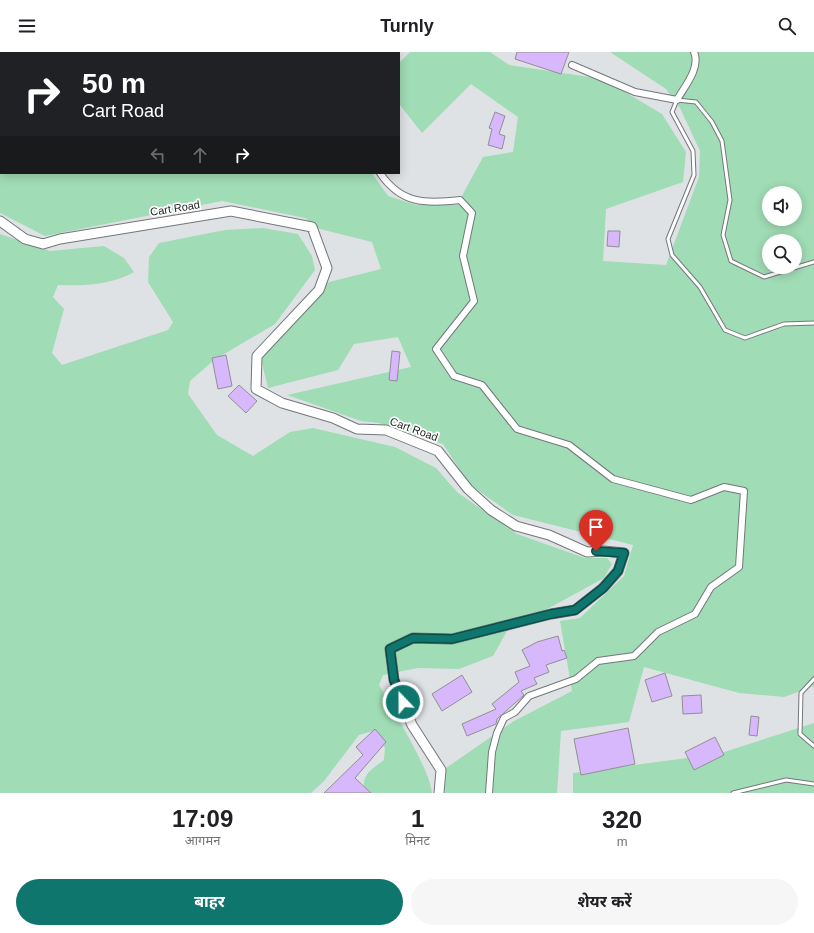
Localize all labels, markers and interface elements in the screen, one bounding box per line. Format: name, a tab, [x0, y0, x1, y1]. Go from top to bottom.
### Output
icon: menu	[16, 15, 38, 37]
icon: search	[776, 15, 798, 37]
text: Turnly	[380, 16, 434, 36]
icon: right	[16, 68, 68, 120]
text: 50 m	[82, 68, 146, 99]
text: Cart Road	[82, 101, 164, 121]
icon: left	[147, 144, 169, 166]
icon: ahead	[189, 144, 211, 166]
icon: right	[231, 144, 253, 166]
map controls	[762, 186, 802, 274]
button: sound	[762, 186, 802, 226]
street label: Cart Road	[149, 198, 201, 218]
button: search	[762, 234, 802, 274]
street label: Cart Road	[388, 415, 440, 443]
pin	[579, 510, 613, 551]
icon: arrive	[585, 516, 607, 538]
position arrow	[382, 681, 424, 723]
text: 17:09	[172, 805, 233, 832]
text: 1	[411, 805, 424, 832]
text: 320	[602, 806, 642, 833]
text: आगमन	[185, 833, 220, 848]
text: मिनट	[405, 833, 430, 848]
text: m	[617, 834, 627, 849]
button: बाहर	[16, 879, 403, 925]
button: शेयर करें	[411, 879, 798, 925]

